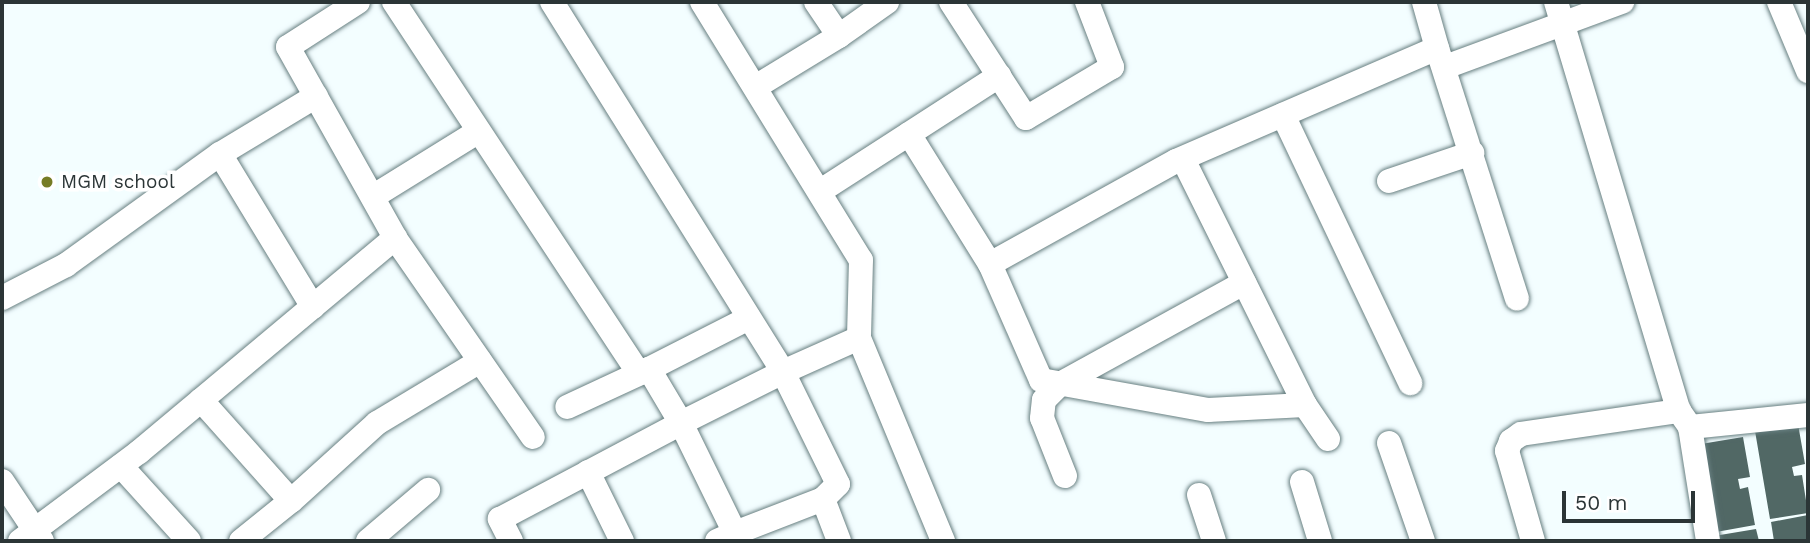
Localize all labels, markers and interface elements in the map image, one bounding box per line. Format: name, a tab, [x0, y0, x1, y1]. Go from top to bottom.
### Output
place label: MGM school	[61, 171, 175, 193]
marker: MGM school	[39, 174, 55, 190]
scale bar	[1565, 476, 1698, 520]
text: 50 m	[1575, 490, 1627, 515]

